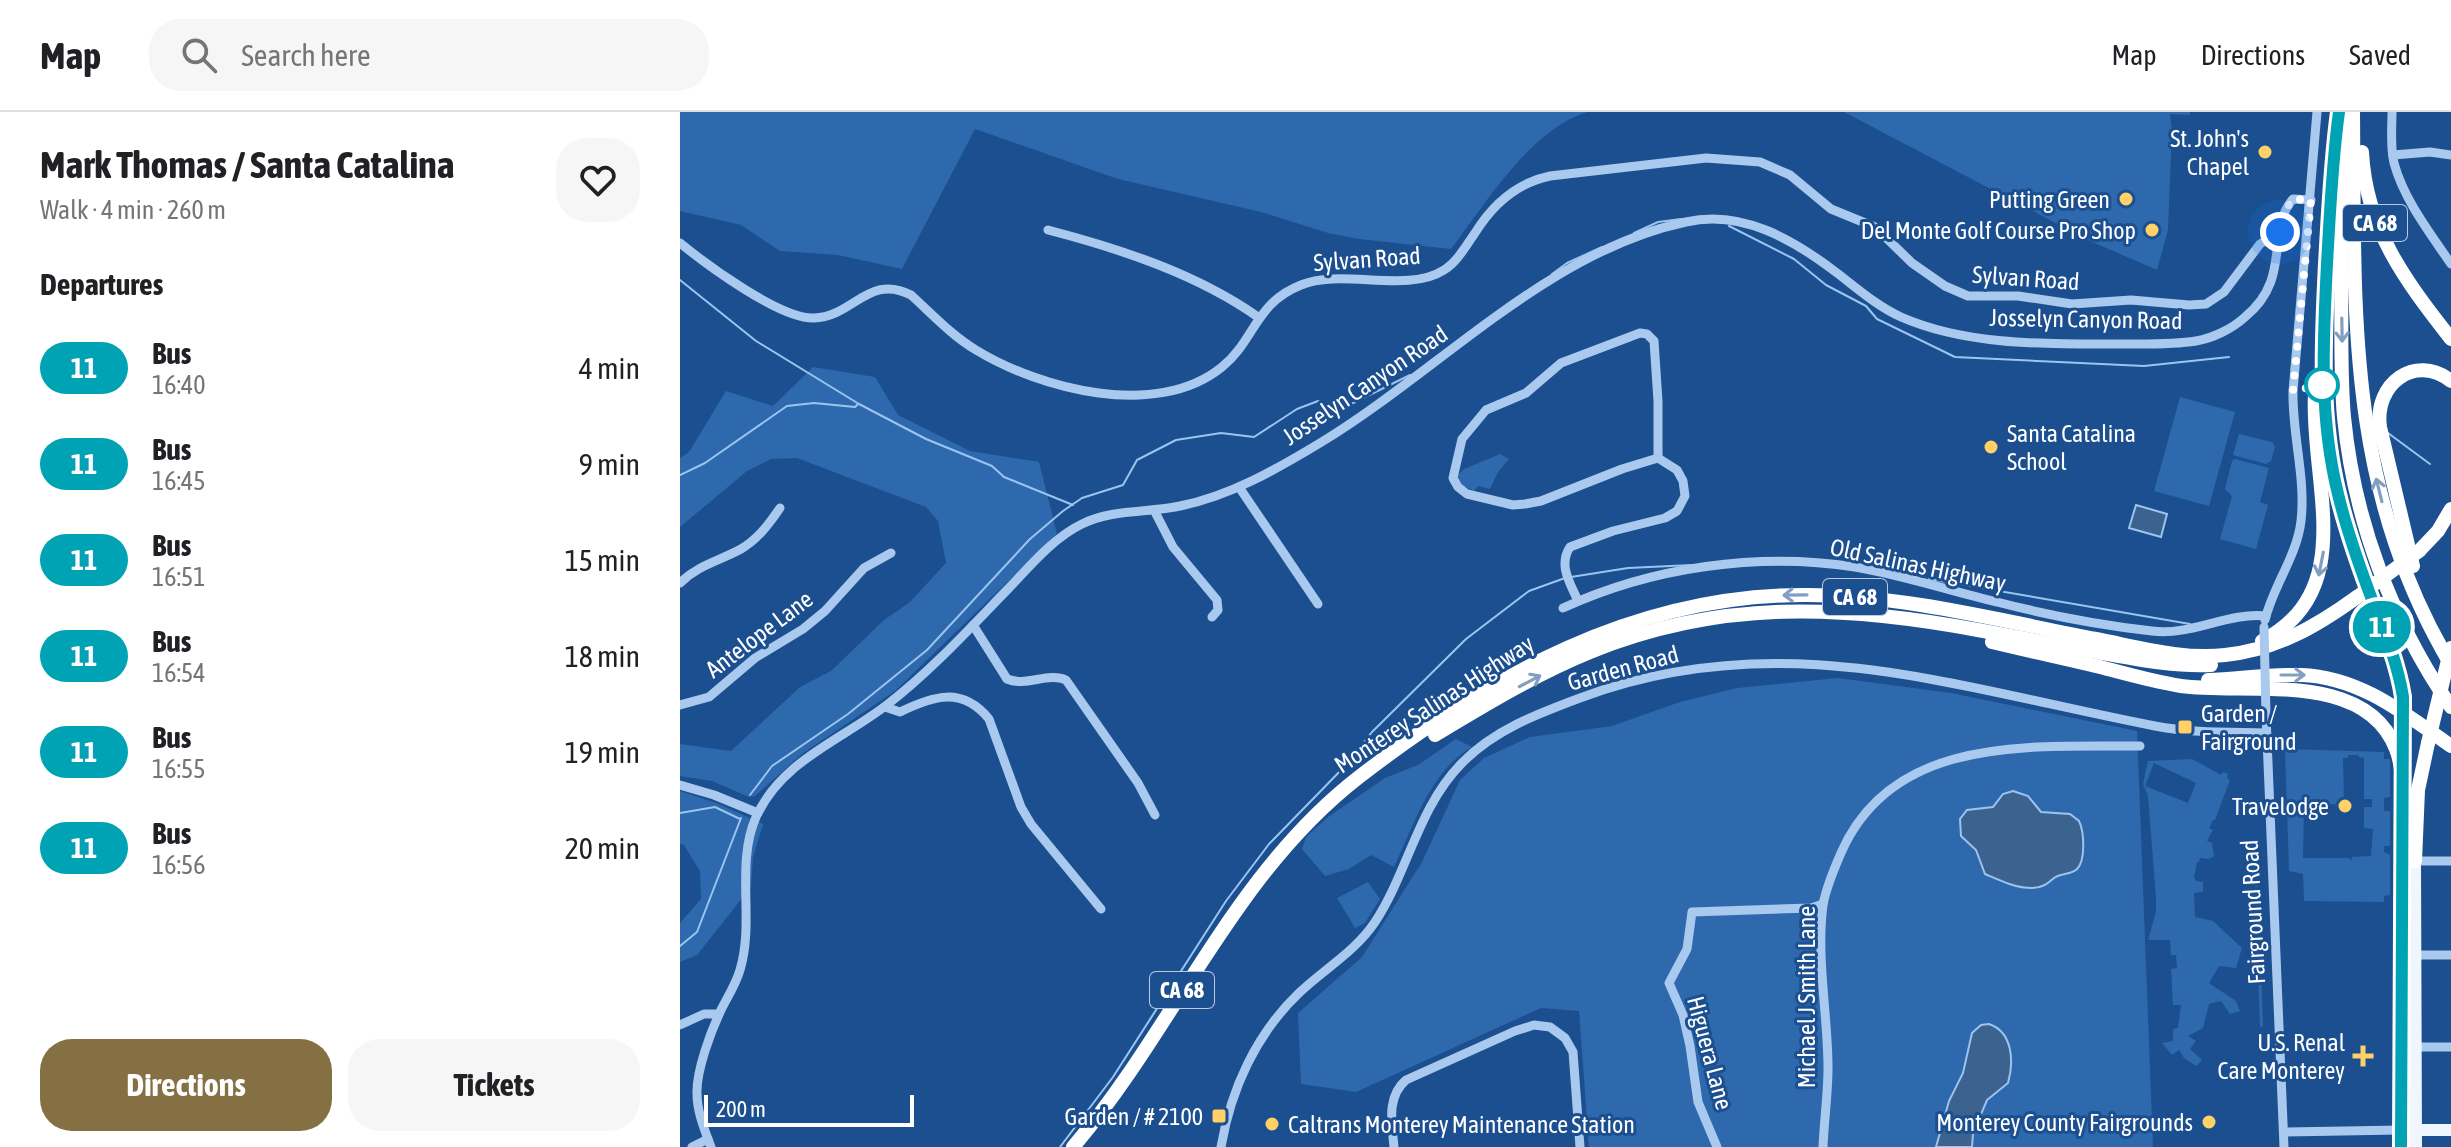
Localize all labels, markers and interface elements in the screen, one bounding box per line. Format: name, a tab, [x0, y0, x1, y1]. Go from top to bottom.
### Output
search box	[149, 19, 709, 91]
icon: search	[177, 33, 221, 77]
text: Map	[40, 34, 101, 77]
text: Search here	[241, 38, 371, 72]
text: Map	[2112, 39, 2157, 71]
text: Directions	[2201, 39, 2305, 71]
text: Saved	[2349, 39, 2411, 71]
place label: St. John's Chapel	[2170, 125, 2250, 180]
button: heart	[556, 138, 640, 222]
text: Mark Thomas / Santa Catalina	[40, 143, 454, 186]
marker: St. John's Chapel	[2256, 143, 2274, 161]
place label: Putting Green	[1989, 186, 2110, 213]
marker: Putting Green	[2117, 190, 2135, 208]
text: Walk · 4 min · 260 m	[40, 195, 226, 225]
road number: CA 68	[2343, 205, 2407, 241]
your location	[2260, 212, 2300, 252]
place label: Del Monte Golf Course Pro Shop	[1861, 217, 2136, 244]
marker: Del Monte Golf Course Pro Shop	[2143, 221, 2161, 239]
street label: Sylvan Road	[1312, 242, 1422, 276]
street label: Sylvan Road	[1971, 261, 2081, 295]
text: Departures	[40, 267, 163, 301]
street label: Josselyn Canyon Road	[1989, 304, 2183, 334]
one-way arrow	[2334, 316, 2350, 343]
street label: Josselyn Canyon Road	[1277, 320, 1453, 450]
text: Bus	[152, 336, 191, 370]
text: 4 min	[579, 351, 640, 385]
text: 11	[71, 352, 97, 384]
unlabelled marker	[2305, 368, 2339, 402]
text: 16:40	[152, 370, 206, 400]
place label: Santa Catalina School	[2007, 420, 2136, 475]
text: Bus	[152, 432, 191, 466]
marker: Santa Catalina School	[1982, 438, 2000, 456]
text: 9 min	[579, 447, 640, 481]
text: 11	[71, 448, 97, 480]
text: 16:45	[152, 466, 206, 496]
one-way arrow	[2370, 478, 2385, 504]
text: Bus	[152, 528, 191, 562]
street label: Old Salinas Highway	[1828, 533, 2008, 597]
text: 15 min	[565, 543, 640, 577]
text: 11	[71, 544, 97, 576]
one-way arrow	[2313, 551, 2328, 576]
text: 16:51	[152, 562, 206, 592]
road number: CA 68	[1823, 579, 1887, 615]
street label: Antelope Lane	[700, 585, 818, 683]
one-way arrow	[1782, 587, 1809, 603]
line badge: 11	[2346, 601, 2418, 653]
text: 11	[2369, 611, 2395, 643]
text: Bus	[152, 624, 191, 658]
street label: Monterey Salinas Highway	[1329, 630, 1539, 778]
text: 18 min	[565, 639, 640, 673]
text: 11	[71, 640, 97, 672]
street label: Garden Road	[1564, 640, 1682, 696]
text: 16:54	[152, 658, 206, 688]
one-way arrow	[2279, 667, 2306, 683]
one-way arrow	[1518, 672, 1542, 688]
place label: Garden / Fairground	[2201, 700, 2297, 755]
marker: Garden / Fairground	[2176, 718, 2194, 736]
text: Bus	[152, 720, 191, 754]
text: 19 min	[565, 735, 640, 769]
text: 11	[71, 736, 97, 768]
text: 16:55	[152, 754, 206, 784]
place label: Travelodge	[2232, 793, 2329, 820]
marker: Travelodge	[2336, 797, 2354, 815]
text: Bus	[152, 816, 191, 850]
text: 20 min	[565, 831, 640, 865]
text: 11	[71, 832, 97, 864]
street label: Fairground Road	[2236, 839, 2270, 985]
text: 16:56	[152, 850, 206, 880]
street label: Michael J Smith Lane	[1793, 906, 1820, 1088]
road number: CA 68	[1150, 972, 1214, 1008]
street label: Higuera Lane	[1682, 993, 1738, 1113]
place label: U.S. Renal Care Monterey	[2218, 1029, 2346, 1084]
button: Directions	[40, 1039, 332, 1131]
button: Tickets	[348, 1039, 640, 1131]
marker: U.S. Renal Care Monterey	[2352, 1045, 2374, 1067]
scale bar	[704, 1091, 914, 1127]
text: 200 m	[716, 1096, 766, 1122]
place label: Garden / # 2100	[1064, 1103, 1203, 1130]
marker: Garden / # 2100	[1210, 1107, 1228, 1125]
place label: Monterey County Fairgrounds	[1936, 1109, 2193, 1136]
place label: Caltrans Monterey Maintenance Station	[1288, 1111, 1635, 1138]
marker: Monterey County Fairgrounds	[2200, 1113, 2218, 1131]
marker: Caltrans Monterey Maintenance Station	[1263, 1115, 1281, 1133]

